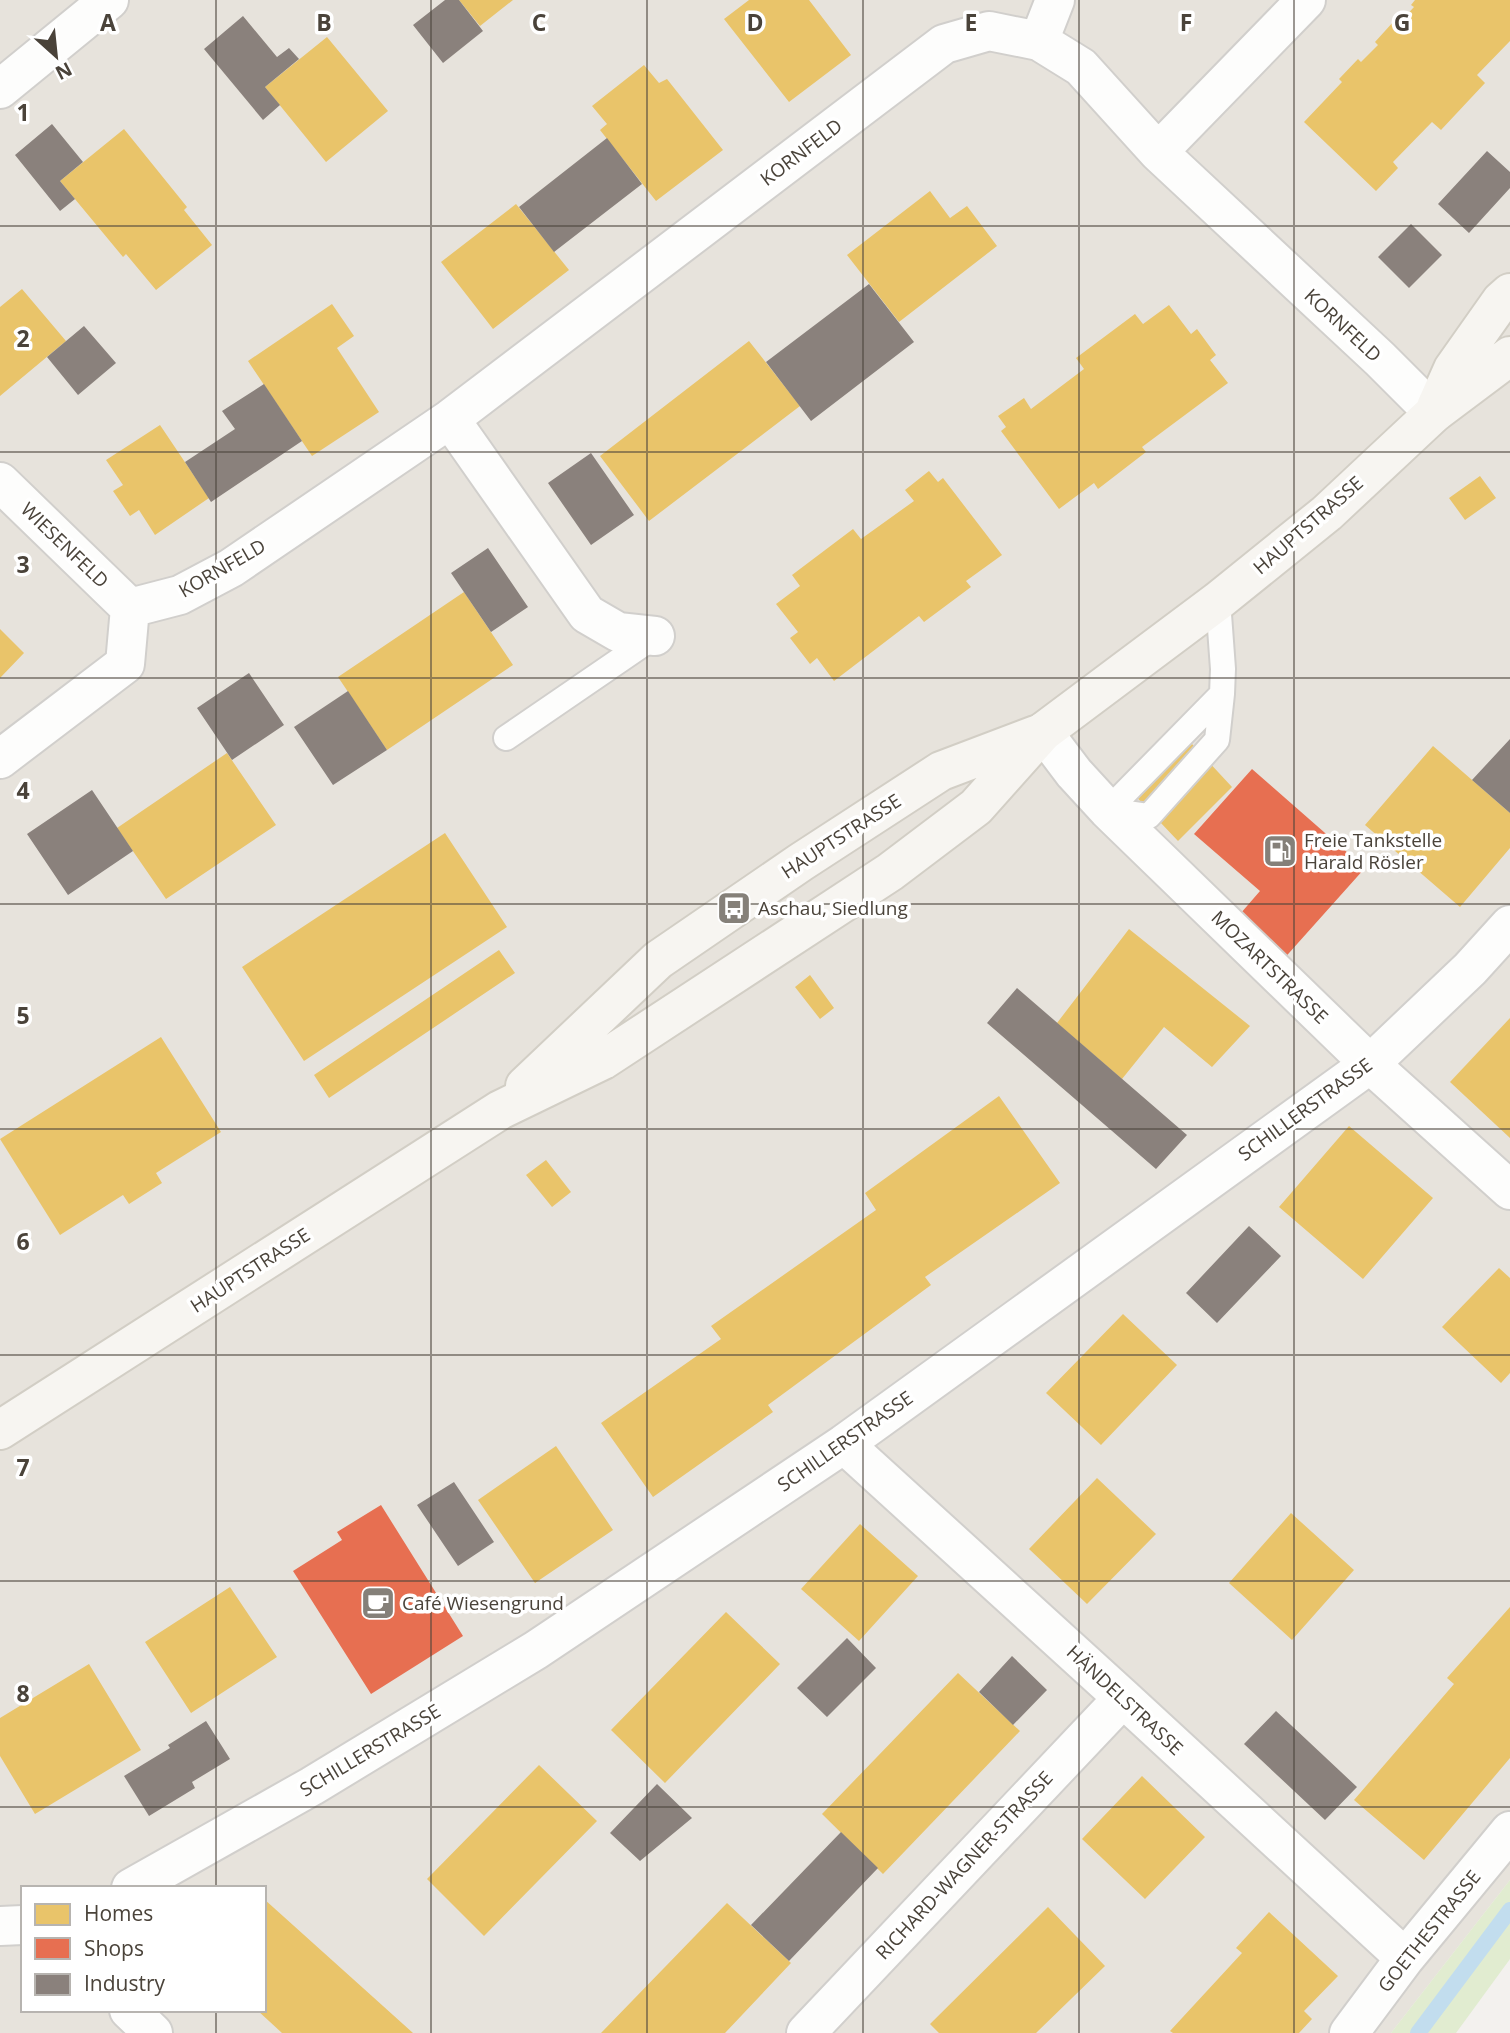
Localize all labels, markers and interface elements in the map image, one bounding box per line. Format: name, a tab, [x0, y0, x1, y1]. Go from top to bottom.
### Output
text: A	[100, 6, 116, 38]
text: B	[316, 6, 332, 38]
text: C	[532, 6, 546, 38]
text: D	[746, 6, 764, 38]
text: E	[965, 6, 977, 38]
text: F	[1180, 6, 1192, 38]
text: G	[1394, 6, 1410, 38]
north arrow	[21, 21, 91, 91]
text: N	[51, 56, 77, 86]
text: 1	[16, 96, 30, 128]
street label: KORNFELD	[755, 113, 847, 191]
street label: KORNFELD	[1299, 283, 1387, 367]
text: 2	[16, 322, 30, 354]
street label: HAUPTSTRASSE	[1247, 470, 1369, 580]
street label: WIESENFELD	[15, 496, 115, 594]
street label: KORNFELD	[174, 533, 270, 603]
text: 3	[16, 548, 30, 580]
text: 4	[16, 774, 30, 806]
street label: HAUPTSTRASSE	[776, 788, 906, 884]
place label: Freie Tankstelle Harald Rösler	[1304, 827, 1442, 875]
fuel station icon: Freie Tankstelle Harald Rösler	[1261, 832, 1299, 870]
bus stop icon: Aschau, Siedlung	[715, 889, 753, 927]
place label: Aschau, Siedlung	[758, 895, 908, 921]
street label: MOZARTSTRASSE	[1206, 905, 1334, 1029]
text: 5	[16, 999, 30, 1031]
street label: SCHILLERSTRASSE	[1233, 1052, 1377, 1166]
street label: HAUPTSTRASSE	[185, 1222, 315, 1318]
text: 6	[16, 1225, 30, 1257]
street label: SCHILLERSTRASSE	[772, 1385, 918, 1497]
text: 7	[16, 1451, 30, 1483]
cafe icon: Café Wiesengrund	[359, 1584, 397, 1622]
place label: Café Wiesengrund	[402, 1590, 564, 1616]
street label: HÄNDELSTRASSE	[1061, 1639, 1189, 1761]
text: 8	[16, 1677, 30, 1709]
street label: SCHILLERSTRASSE	[295, 1698, 445, 1802]
street label: RICHARD-WAGNER-STRASSE	[870, 1765, 1058, 1965]
street label: GOETHESTRASSE	[1372, 1864, 1486, 1998]
legend	[21, 1886, 266, 2012]
text: Homes	[84, 1899, 153, 1927]
text: Shops	[84, 1934, 144, 1962]
text: Industry	[84, 1969, 166, 1997]

